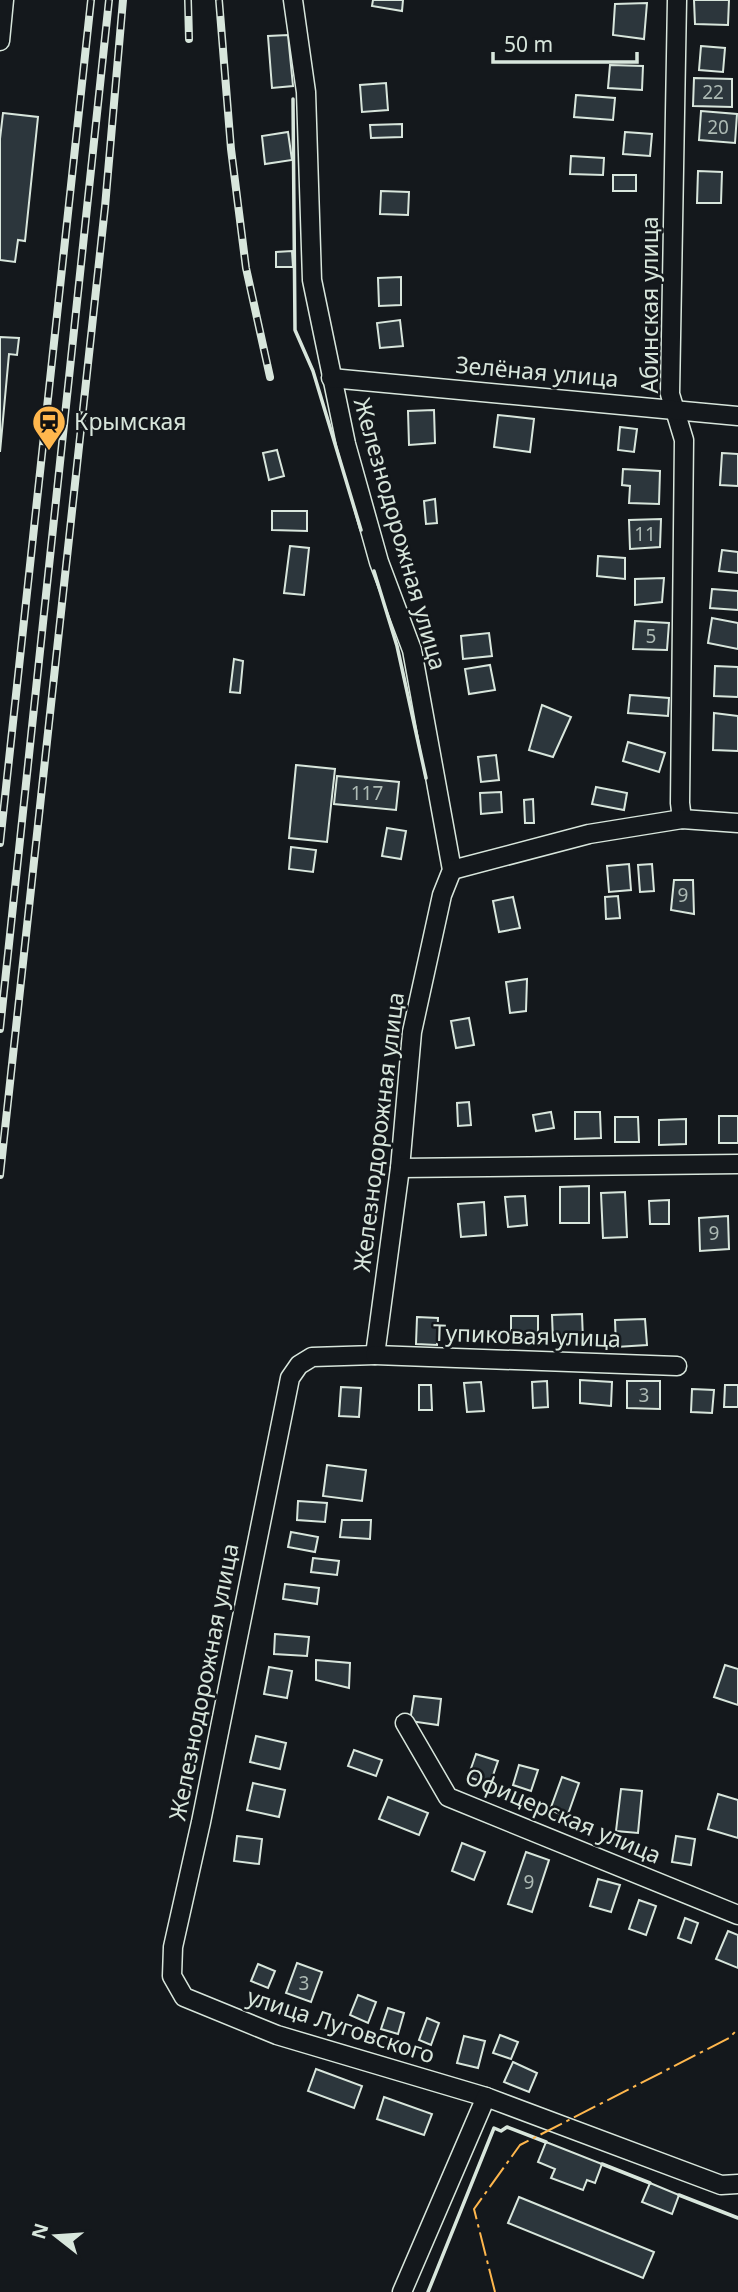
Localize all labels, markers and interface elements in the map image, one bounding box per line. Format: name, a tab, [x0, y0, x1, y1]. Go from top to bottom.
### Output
scale bar	[493, 21, 636, 65]
text: 50 m	[504, 30, 553, 58]
house number: 22	[702, 79, 724, 105]
house number: 20	[707, 114, 729, 140]
street label: Абинская улица	[633, 216, 665, 394]
street label: Зелёная улица	[454, 348, 620, 394]
street label: Железнодорожная улица	[347, 394, 455, 673]
station icon: Крымская	[30, 403, 68, 452]
place label: Крымская	[74, 405, 187, 437]
house number: 11	[634, 521, 656, 547]
house number: 5	[646, 623, 656, 649]
house number: 117	[351, 780, 383, 806]
house number: 9	[678, 882, 688, 908]
street label: Железнодорожная улица	[345, 990, 411, 1274]
house number: 9	[709, 1220, 719, 1246]
street label: Тупиковая улица	[433, 1316, 621, 1354]
house number: 3	[639, 1382, 649, 1408]
street label: Железнодорожная улица	[160, 1541, 246, 1823]
street label: Офицерская улица	[461, 1759, 666, 1871]
house number: 9	[524, 1869, 534, 1895]
house number: 3	[299, 1970, 309, 1996]
street label: улица Луговского	[243, 1980, 439, 2071]
north arrow	[21, 2201, 91, 2271]
text: N	[25, 2220, 54, 2242]

